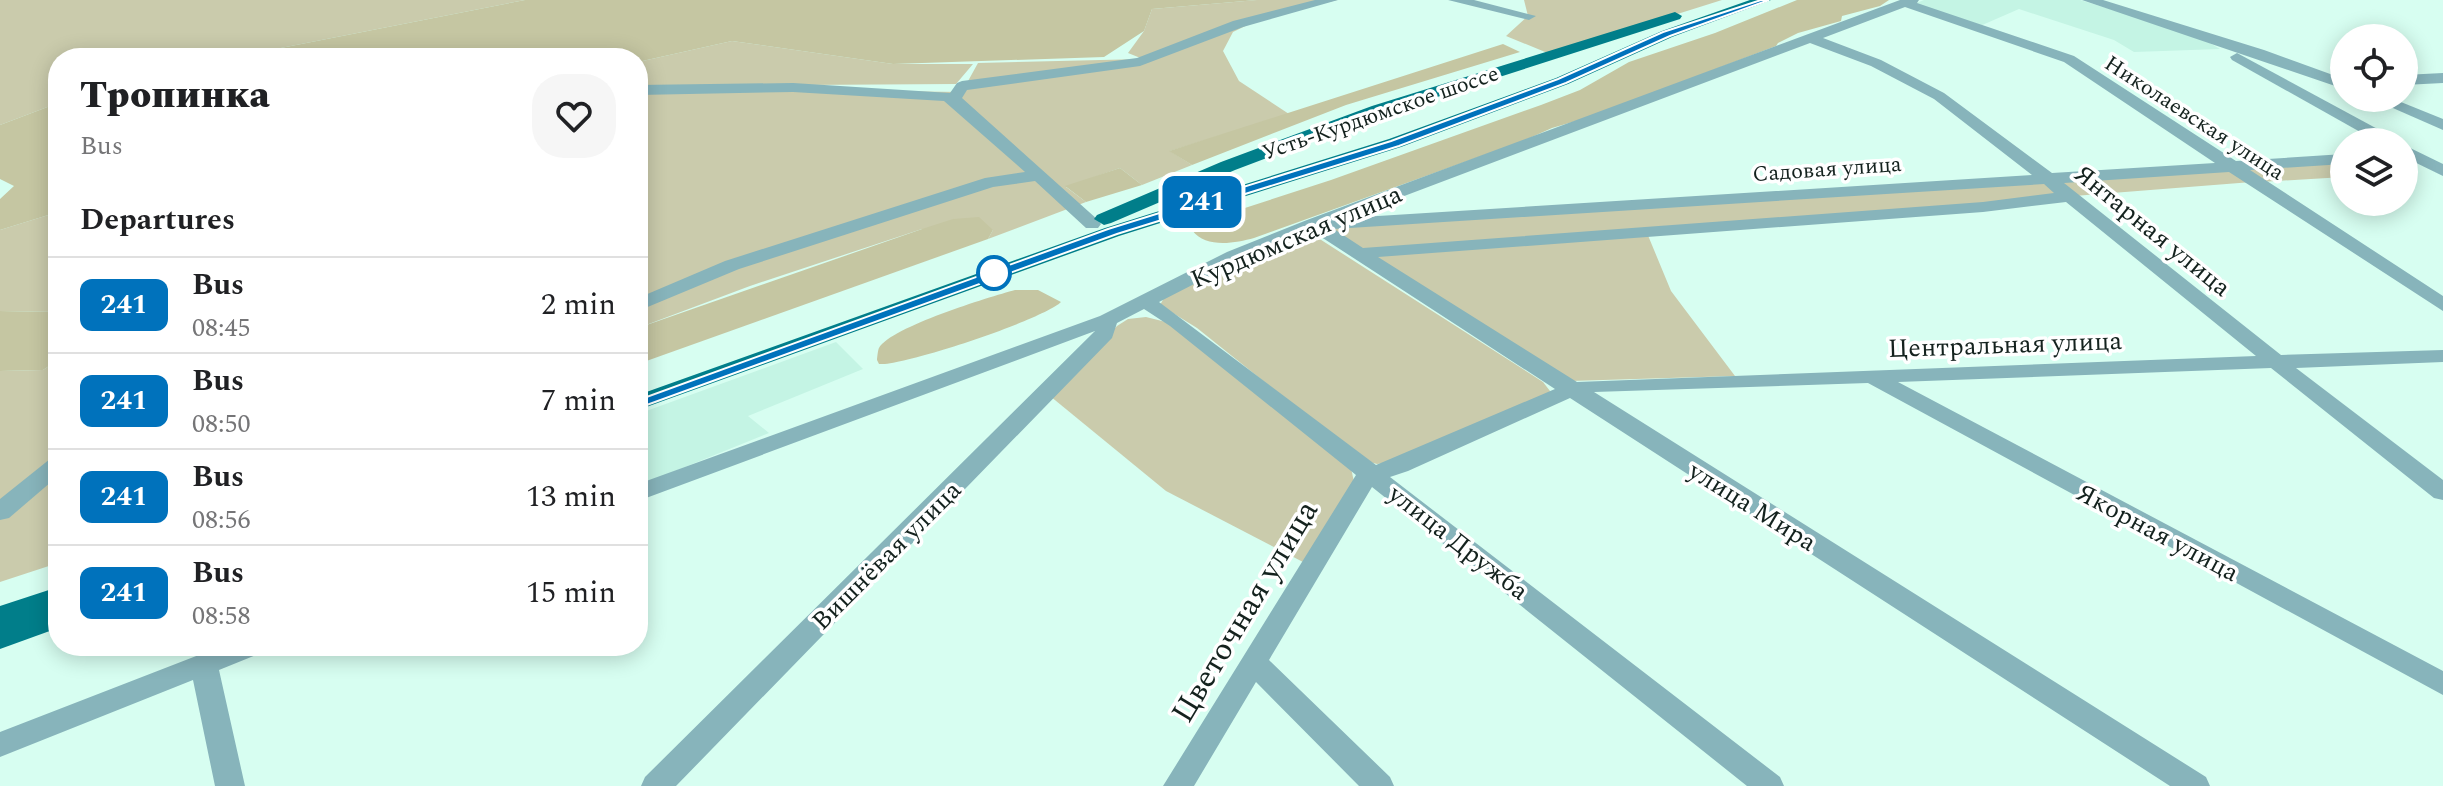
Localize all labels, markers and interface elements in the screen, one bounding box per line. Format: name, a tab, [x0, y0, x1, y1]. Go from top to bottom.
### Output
map controls	[2330, 24, 2418, 216]
button: locate	[2330, 24, 2418, 112]
street label: Николаевская улица	[2098, 48, 2291, 189]
street label: Усть-Курдюмское шоссе	[1258, 57, 1503, 169]
text: Тропинка	[80, 67, 270, 125]
button: heart	[532, 74, 616, 158]
text: Bus	[80, 126, 123, 166]
button: layers	[2330, 128, 2418, 216]
street label: Садовая улица	[1751, 148, 1903, 191]
street label: Янтарная улица	[2065, 155, 2240, 307]
street label: Курдюмская улица	[1184, 174, 1409, 300]
line badge: 241	[1156, 176, 1248, 228]
text: 241	[1178, 180, 1226, 223]
text: Departures	[80, 197, 235, 243]
unlabelled marker	[977, 256, 1011, 290]
text: Bus	[192, 262, 244, 308]
text: 2 min	[541, 282, 616, 328]
text: 241	[100, 283, 148, 326]
text: 08:45	[192, 308, 251, 348]
street label: Центральная улица	[1887, 321, 2123, 369]
text: Bus	[192, 358, 244, 404]
text: 7 min	[541, 378, 616, 424]
text: 241	[100, 379, 148, 422]
text: 08:50	[192, 404, 251, 444]
street label: улица Мира	[1680, 451, 1825, 562]
text: Bus	[192, 454, 244, 500]
street label: Вишнёвая улица	[802, 471, 971, 640]
street label: Якорная улица	[2069, 473, 2246, 593]
text: 13 min	[526, 474, 616, 520]
street label: улица Дружба	[1379, 474, 1538, 611]
text: 241	[100, 475, 148, 518]
street label: Цветочная улица	[1159, 490, 1332, 733]
text: 08:56	[192, 500, 251, 540]
text: Bus	[192, 550, 244, 596]
text: 15 min	[526, 570, 616, 616]
text: 241	[100, 571, 148, 614]
text: 08:58	[192, 596, 251, 636]

